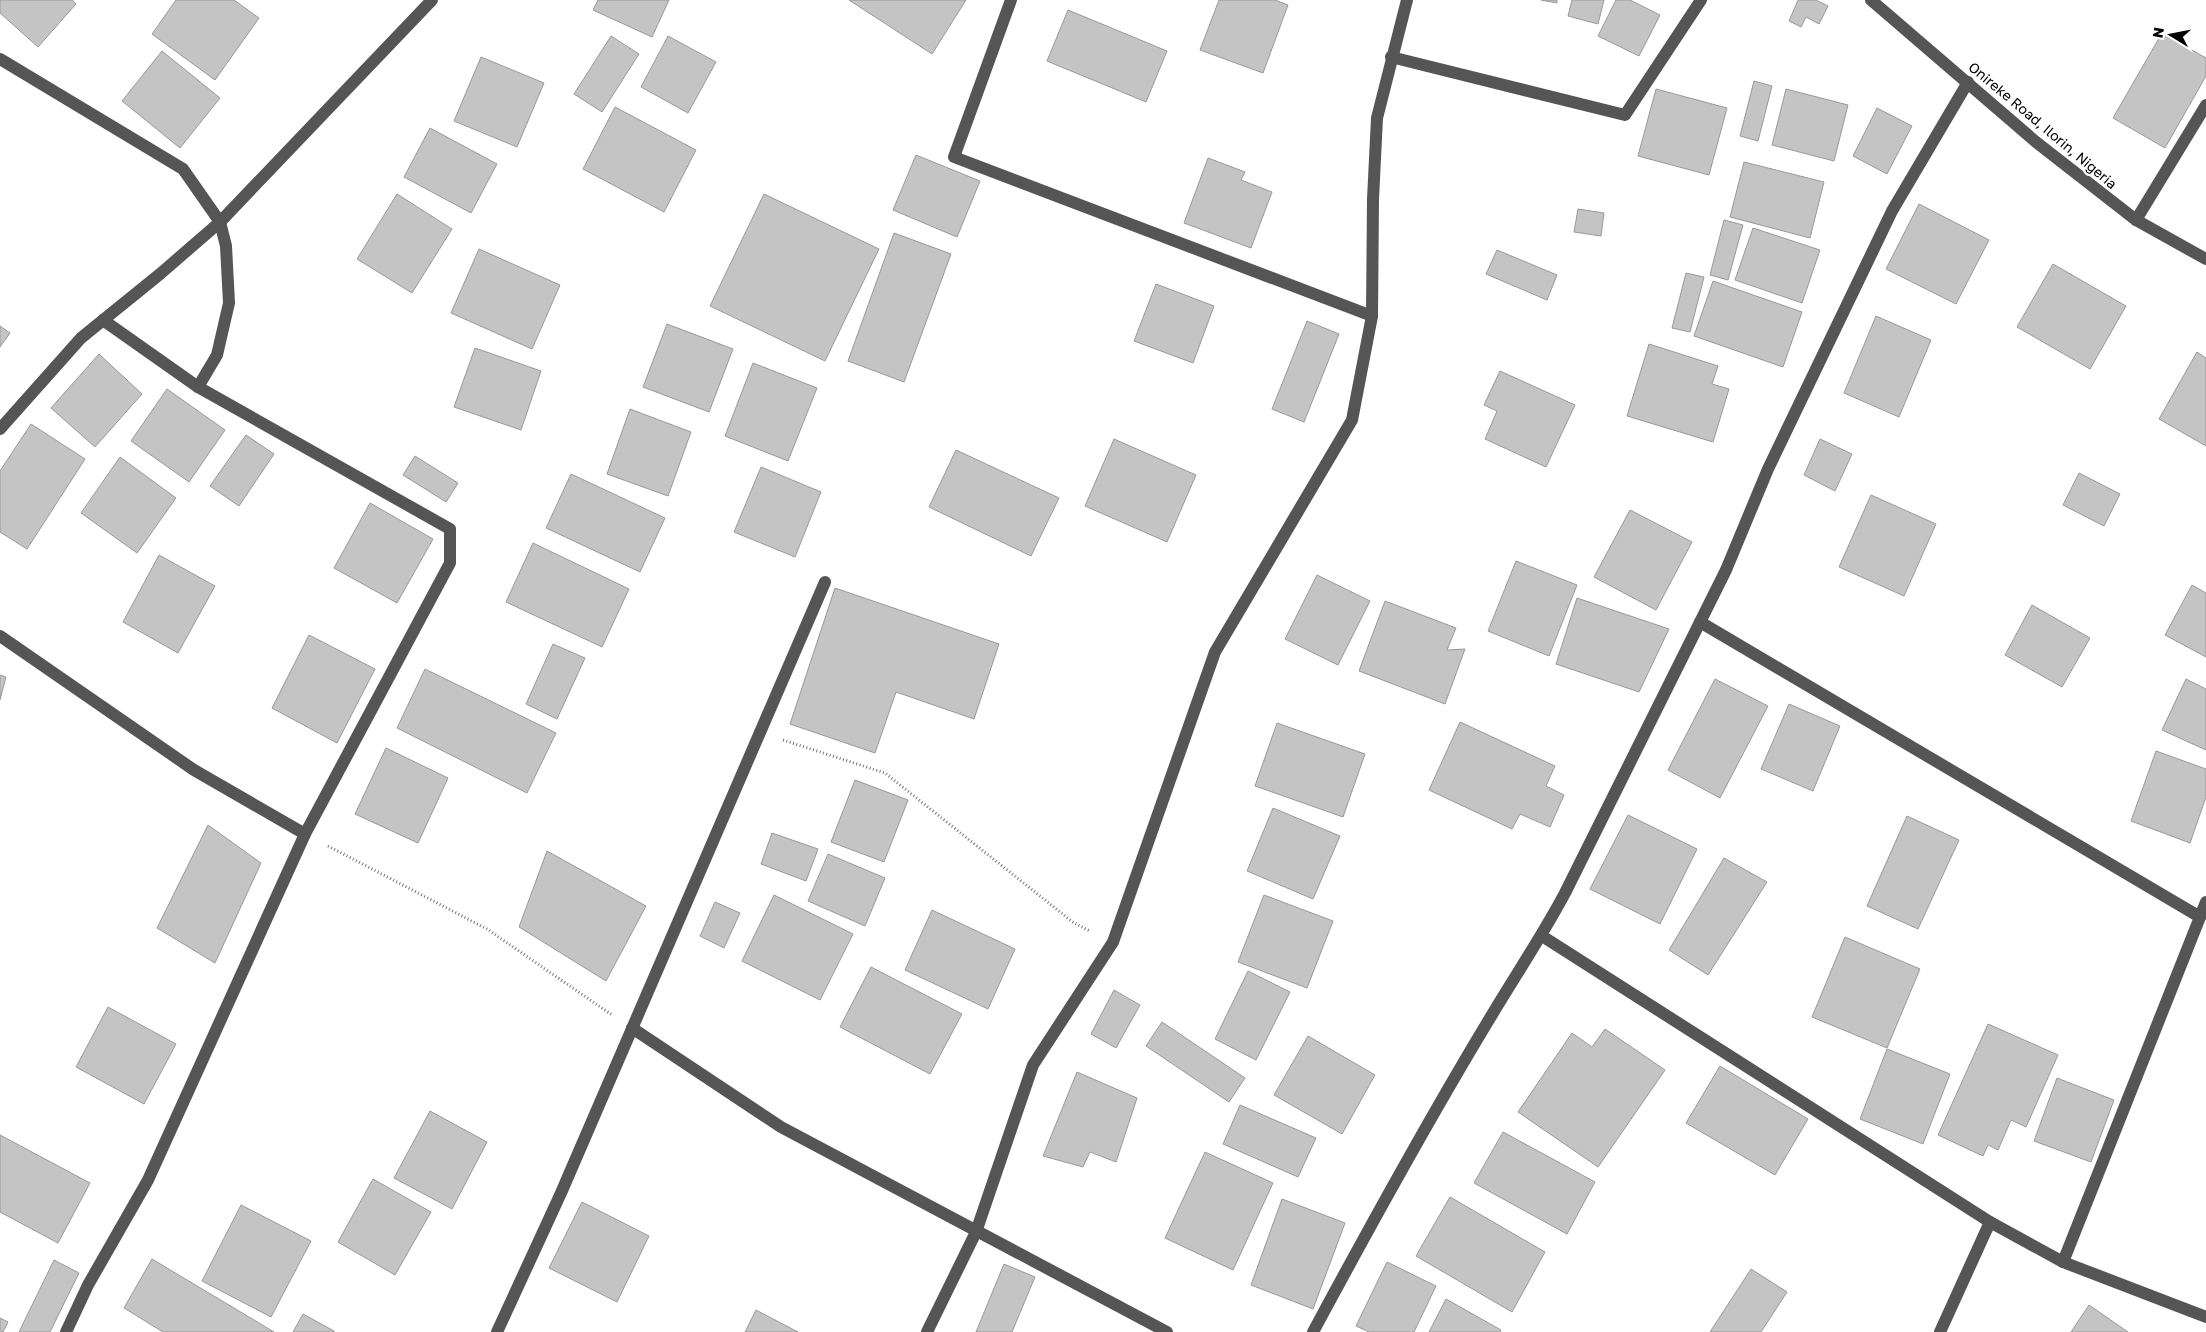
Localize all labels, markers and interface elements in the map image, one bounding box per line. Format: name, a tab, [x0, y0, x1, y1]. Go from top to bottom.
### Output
north arrow	[2146, 10, 2196, 60]
text: N	[2148, 26, 2167, 39]
street label: Onireke Road, Ilorin, Nigeria	[1965, 58, 2121, 192]

